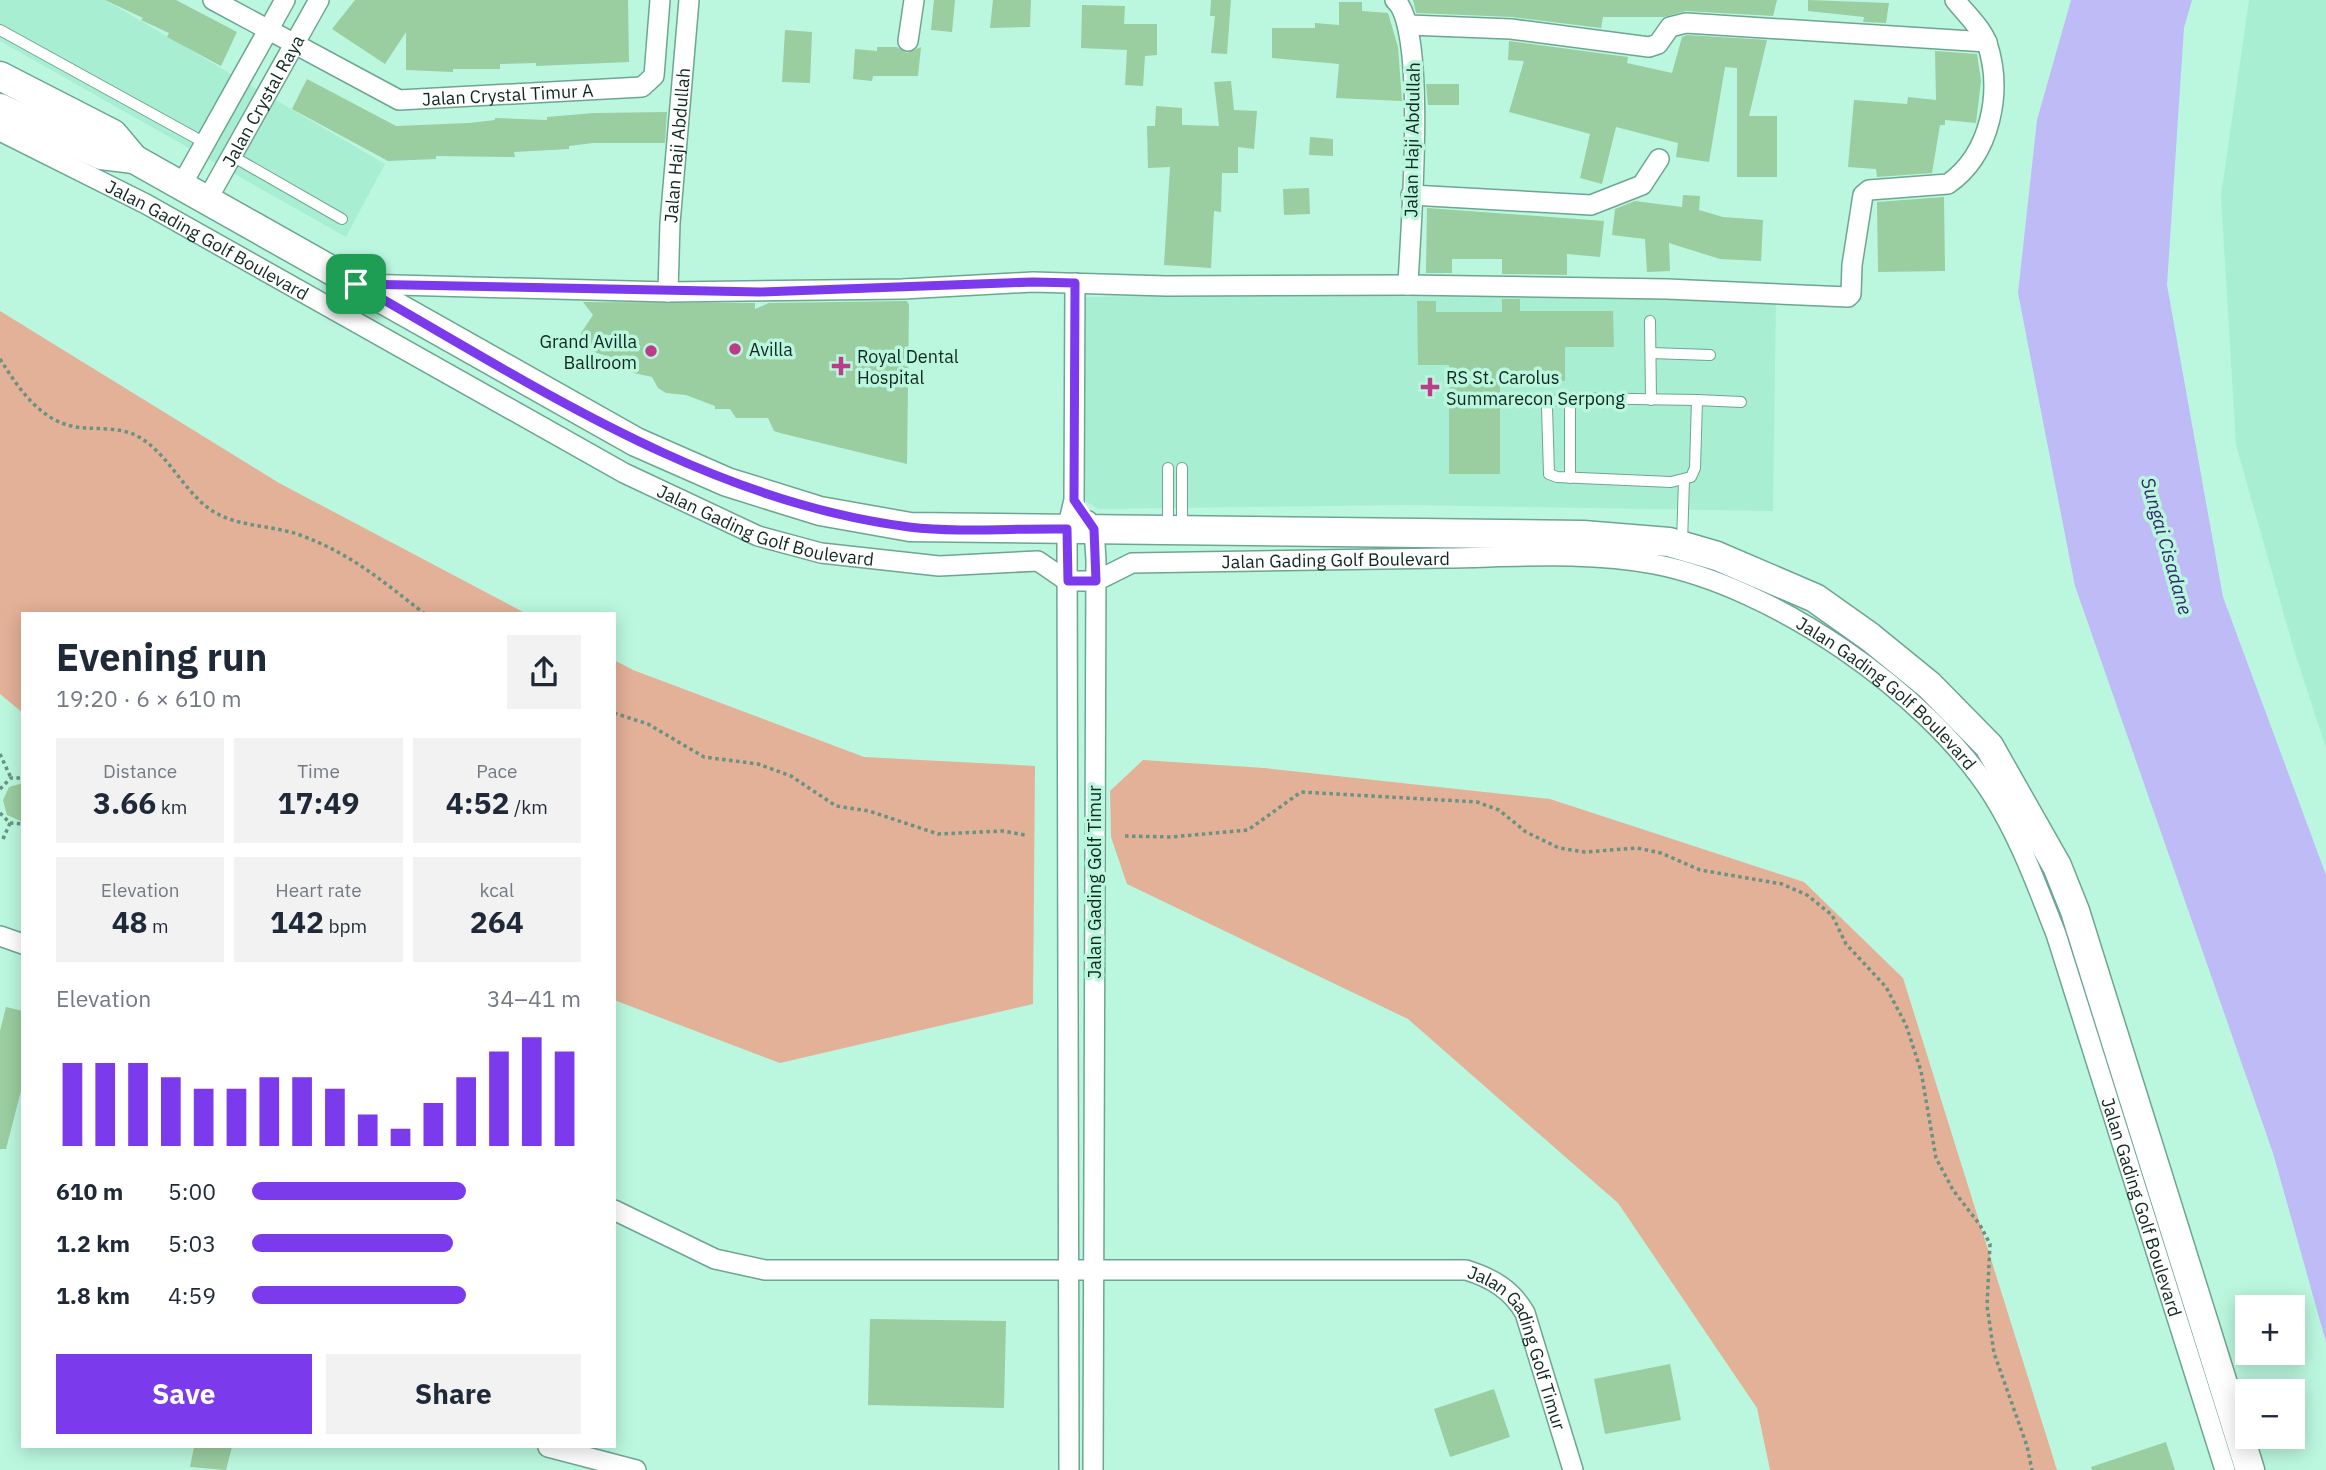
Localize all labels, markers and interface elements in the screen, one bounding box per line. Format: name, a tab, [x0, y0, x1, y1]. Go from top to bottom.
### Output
street label: Jalan Crystal Raya	[217, 30, 309, 171]
street label: Jalan Haji Abdullah	[1399, 62, 1425, 218]
street label: Jalan Haji Abdullah	[659, 67, 695, 224]
street label: Jalan Crystal Timur A	[421, 78, 594, 110]
street label: Jalan Gading Golf Boulevard	[102, 174, 313, 305]
pin	[326, 254, 386, 314]
icon: arrive	[337, 265, 375, 303]
place label: Grand Avilla Ballroom	[540, 330, 637, 374]
place label: Avilla	[749, 338, 793, 361]
marker: Avilla	[727, 341, 743, 357]
marker: Grand Avilla Ballroom	[643, 343, 659, 359]
place label: Royal Dental Hospital	[857, 345, 959, 389]
marker: Royal Dental Hospital	[831, 356, 851, 376]
place label: RS St. Carolus Summarecon Serpong	[1446, 366, 1625, 410]
marker: RS St. Carolus Summarecon Serpong	[1420, 377, 1440, 397]
water label: Sungai Cisadane	[2136, 475, 2198, 618]
street label: Jalan Gading Golf Boulevard	[653, 479, 875, 570]
street label: Jalan Gading Golf Boulevard	[1221, 546, 1450, 573]
street label: Jalan Gading Golf Boulevard	[1792, 611, 1982, 774]
text: Evening run	[56, 632, 267, 681]
button: share	[507, 635, 581, 709]
text: 19:20 · 6 × 610 m	[56, 683, 242, 713]
text: Distance	[103, 759, 177, 783]
text: Time	[297, 759, 340, 783]
text: Pace	[476, 759, 518, 783]
text: 3.66	[93, 783, 156, 822]
text: 17:49	[278, 783, 359, 822]
text: 4:52	[446, 783, 510, 822]
street label: Jalan Gading Golf Timur	[1083, 785, 1106, 979]
text: km	[156, 795, 187, 819]
text: /km	[510, 795, 548, 819]
text: Elevation	[101, 878, 180, 902]
text: Heart rate	[275, 878, 362, 902]
text: kcal	[480, 878, 514, 902]
text: 48	[112, 902, 148, 941]
text: 142	[270, 902, 324, 941]
text: 264	[470, 902, 524, 941]
text: m	[148, 914, 169, 938]
text: bpm	[324, 914, 367, 938]
text: Elevation	[56, 983, 151, 1013]
text: 34–41 m	[487, 983, 581, 1013]
street label: Jalan Gading Golf Boulevard	[2097, 1095, 2187, 1319]
text: 610 m	[56, 1176, 123, 1206]
text: 5:00	[168, 1176, 216, 1206]
text: 1.2 km	[56, 1228, 130, 1258]
text: 5:03	[168, 1228, 216, 1258]
street label: Jalan Gading Golf Timur	[1465, 1260, 1572, 1433]
text: 1.8 km	[56, 1280, 130, 1310]
text: 4:59	[168, 1280, 216, 1310]
map controls	[2235, 1295, 2305, 1449]
button: +	[2235, 1295, 2305, 1365]
button: Save	[56, 1354, 312, 1434]
button: Share	[326, 1354, 581, 1434]
button: −	[2235, 1379, 2305, 1449]

